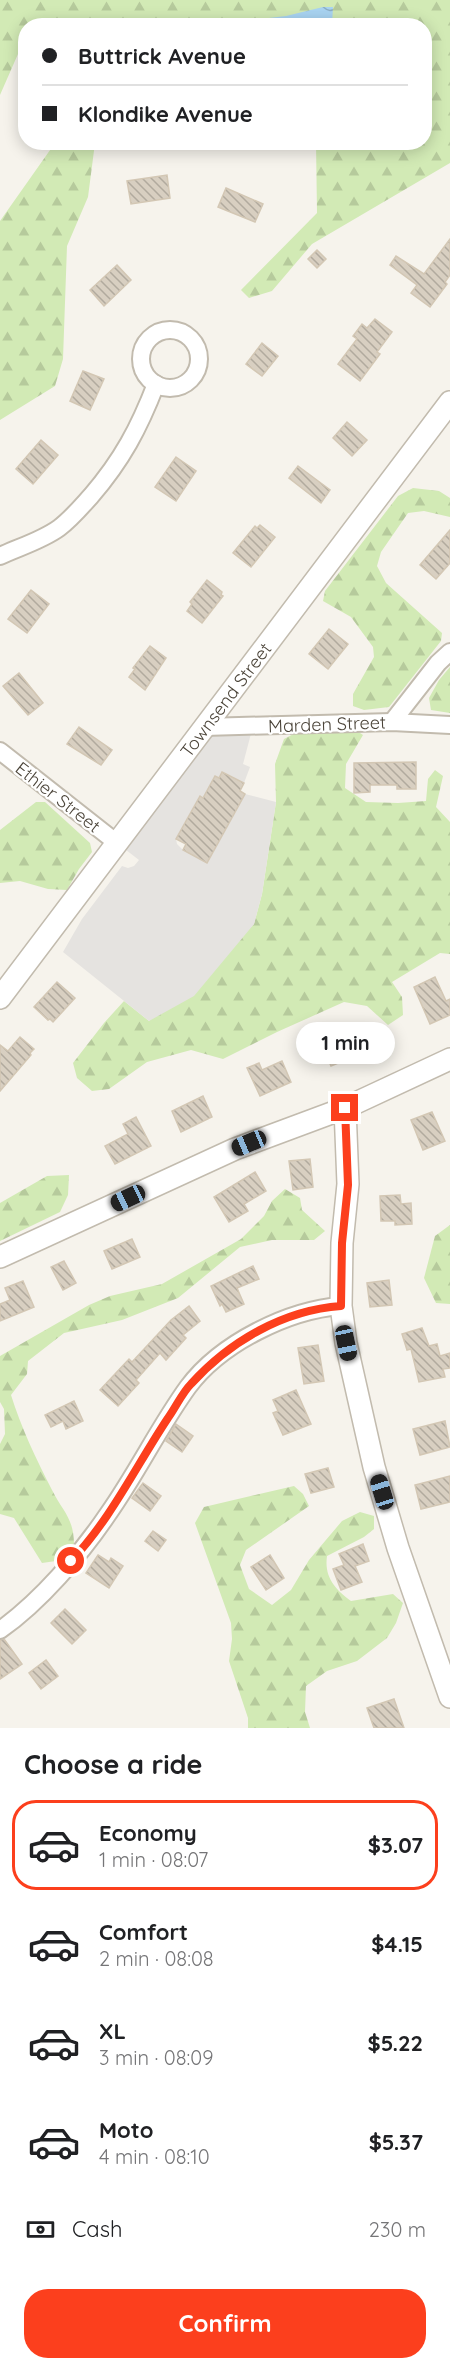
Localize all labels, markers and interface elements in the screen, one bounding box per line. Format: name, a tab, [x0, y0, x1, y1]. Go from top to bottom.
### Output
text: Buttrick Avenue	[78, 42, 246, 70]
text: Klondike Avenue	[78, 100, 253, 128]
street label: Townsend Street	[175, 638, 276, 761]
street label: Marden Street	[268, 710, 386, 738]
street label: Ethier Street	[11, 757, 105, 837]
callout: 1 min	[296, 1021, 394, 1063]
text: 1 min	[321, 1030, 370, 1055]
route end	[331, 1094, 358, 1121]
car	[229, 1128, 269, 1158]
car	[108, 1182, 148, 1214]
car	[333, 1324, 359, 1362]
car	[368, 1472, 396, 1512]
route start	[57, 1547, 84, 1574]
text: Choose a ride	[24, 1747, 202, 1781]
icon: car	[27, 1818, 81, 1872]
text: Economy	[99, 1819, 197, 1847]
text: $3.07	[368, 1831, 423, 1859]
text: 1 min · 08:07	[99, 1847, 208, 1872]
icon: car	[27, 1917, 81, 1971]
text: Comfort	[99, 1918, 188, 1946]
text: $4.15	[371, 1930, 423, 1958]
text: 2 min · 08:08	[99, 1946, 214, 1971]
icon: car	[27, 2016, 81, 2070]
text: XL	[99, 2017, 126, 2045]
text: $5.22	[368, 2029, 423, 2057]
text: 3 min · 08:09	[99, 2045, 213, 2070]
icon: car	[27, 2115, 81, 2169]
text: Moto	[99, 2116, 153, 2144]
text: $5.37	[369, 2128, 423, 2156]
text: 4 min · 08:10	[99, 2144, 210, 2169]
icon: cash	[24, 2213, 57, 2246]
text: Cash	[72, 2215, 123, 2243]
text: 230 m	[369, 2217, 426, 2242]
button: Confirm	[24, 2289, 426, 2358]

